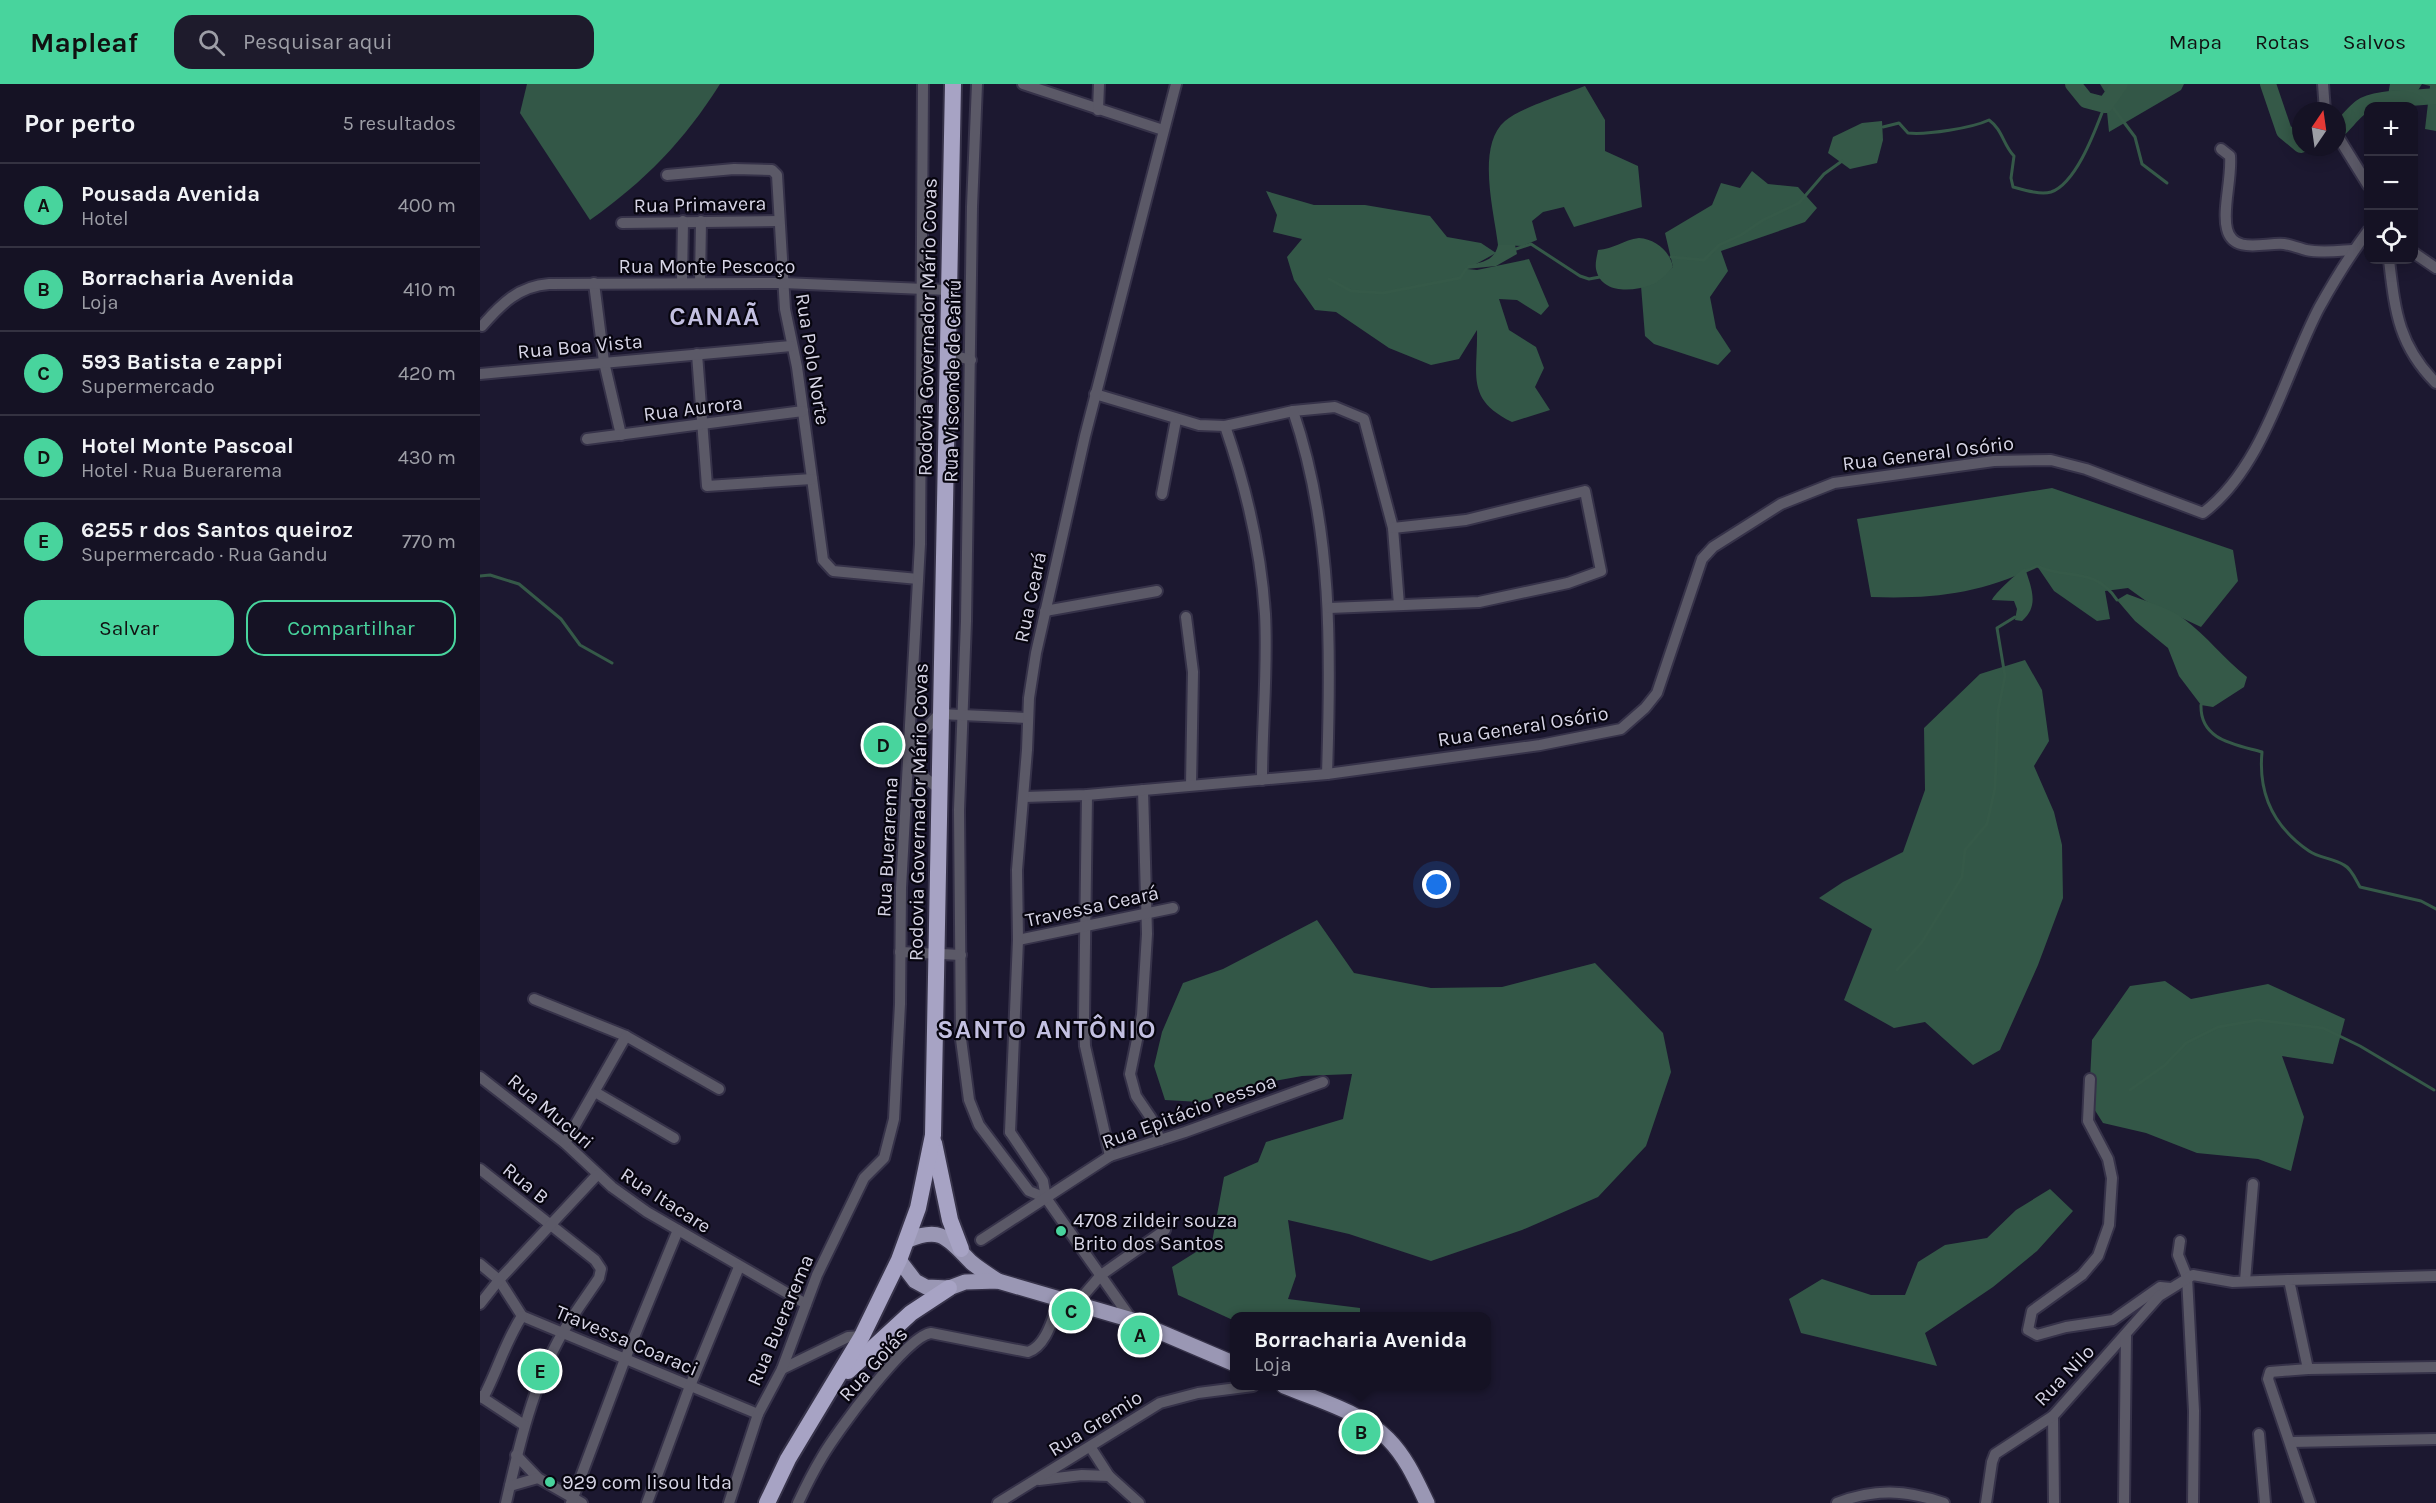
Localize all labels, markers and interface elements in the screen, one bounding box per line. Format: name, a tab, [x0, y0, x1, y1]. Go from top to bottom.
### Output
search box	[174, 15, 594, 69]
text: Mapleaf	[30, 26, 138, 59]
icon: search	[195, 26, 228, 59]
text: Pesquisar aqui	[243, 29, 392, 55]
text: Mapa	[2169, 30, 2222, 54]
text: Rotas	[2255, 30, 2310, 54]
text: Salvos	[2343, 30, 2406, 54]
north arrow	[2292, 102, 2346, 156]
map controls	[2364, 102, 2418, 264]
button: +	[2364, 102, 2418, 156]
text: Por perto	[24, 108, 135, 139]
text: 5 resultados	[342, 112, 456, 135]
button: −	[2364, 156, 2418, 210]
street label: Rodovia Governador Mário Covas	[913, 178, 942, 476]
text: Pousada Avenida	[81, 181, 260, 207]
street label: Rua Primavera	[633, 192, 767, 217]
text: A	[37, 194, 50, 217]
text: 400 m	[398, 194, 456, 217]
text: Hotel	[81, 207, 129, 230]
button: locate	[2364, 210, 2418, 264]
street label: Rua Monte Pescoço	[619, 255, 795, 278]
text: Borracharia Avenida	[81, 265, 294, 291]
text: B	[37, 278, 50, 301]
text: 410 m	[403, 278, 456, 301]
street label: Rua Visconde de Cairú	[939, 279, 966, 483]
text: Loja	[81, 291, 119, 314]
street label: Rua Polo Norte	[791, 292, 834, 427]
district label: CANAÃ	[669, 301, 761, 332]
street label: Rua Boa Vista	[517, 330, 644, 363]
text: 593 Batista e zappi	[81, 349, 283, 375]
text: C	[37, 362, 50, 385]
text: 420 m	[398, 362, 456, 385]
text: Supermercado	[81, 375, 215, 398]
street label: Rua Aurora	[642, 391, 744, 426]
street label: Rua General Osório	[1841, 432, 2015, 475]
text: Hotel Monte Pascoal	[81, 433, 294, 459]
text: D	[37, 446, 50, 469]
text: 430 m	[398, 446, 456, 469]
text: Hotel · Rua Buerarema	[81, 459, 282, 482]
text: 6255 r dos Santos queiroz	[81, 517, 353, 543]
text: E	[38, 530, 49, 553]
text: 770 m	[402, 530, 456, 553]
text: Supermercado · Rua Gandu	[81, 543, 328, 566]
street label: Rua Ceará	[1010, 550, 1051, 644]
button: Salvar	[24, 600, 234, 656]
button: Compartilhar	[246, 600, 456, 656]
street label: Rodovia Governador Mário Covas	[904, 663, 933, 961]
street label: Rua General Osório	[1436, 702, 1610, 751]
pin: D	[864, 722, 902, 768]
street label: Rua Buerarema	[872, 776, 903, 918]
your location	[1422, 870, 1451, 899]
street label: Travessa Ceará	[1023, 881, 1161, 932]
district label: SANTO ANTÔNIO	[937, 1013, 1157, 1045]
street label: Rua Mucuri	[503, 1069, 598, 1154]
street label: Rua Epitácio Pessoa	[1099, 1069, 1279, 1154]
street label: Rua B	[498, 1158, 553, 1209]
street label: Rua Itacare	[616, 1163, 715, 1238]
place label: 4708 zildeir souza Brito dos Santos	[1073, 1209, 1238, 1255]
marker: 4708 zildeir souza Brito dos Santos	[1054, 1224, 1068, 1238]
street label: Rua Buerarema	[742, 1251, 818, 1389]
pin: C	[1052, 1288, 1090, 1334]
street label: Travessa Coaraci	[552, 1300, 702, 1381]
pin: A	[1120, 1312, 1160, 1358]
popup	[1230, 1312, 1491, 1390]
street label: Rua Goiás	[834, 1323, 913, 1406]
text: Borracharia Avenida	[1254, 1327, 1467, 1353]
street label: Rua Nilo	[2030, 1340, 2099, 1411]
pin: E	[520, 1348, 560, 1394]
text: Loja	[1254, 1353, 1292, 1376]
street label: Rua Gremio	[1044, 1386, 1146, 1461]
pin: B	[1342, 1410, 1380, 1454]
place label: 929 com lisou ltda	[562, 1471, 732, 1494]
marker: 929 com lisou ltda	[543, 1475, 557, 1489]

